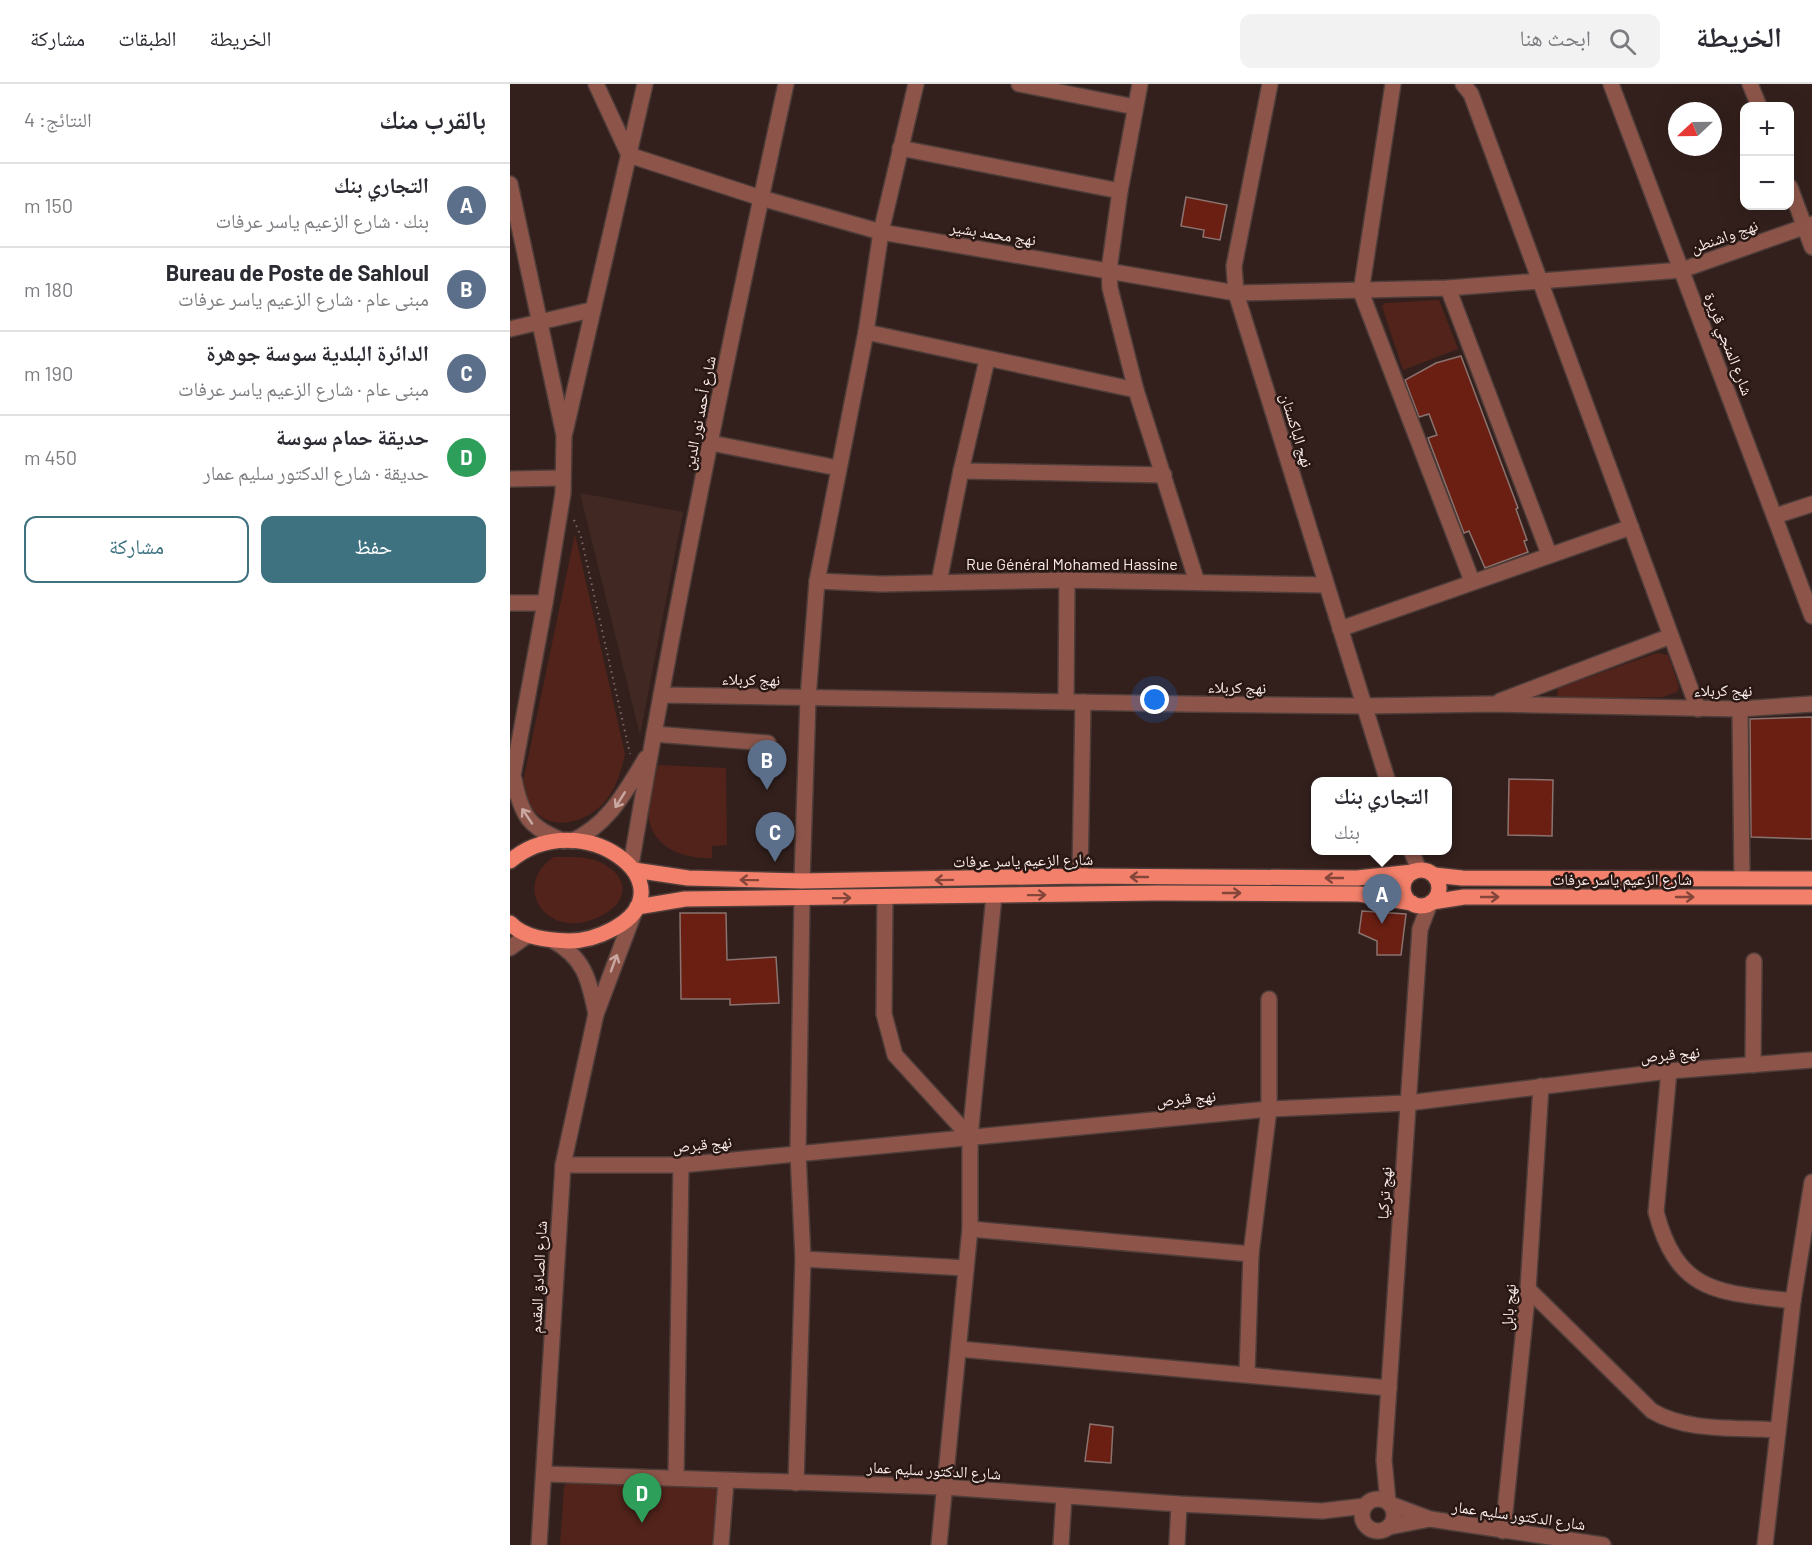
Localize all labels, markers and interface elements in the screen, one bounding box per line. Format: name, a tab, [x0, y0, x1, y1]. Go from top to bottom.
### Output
search box	[1240, 14, 1660, 68]
text: الخريطة	[1696, 19, 1782, 53]
text: ابحث هنا	[1520, 24, 1591, 50]
text: مشاركة	[30, 25, 85, 50]
text: الطبقات	[118, 25, 177, 50]
text: الخريطة	[210, 25, 271, 50]
icon: search	[1606, 25, 1639, 58]
north arrow	[1668, 102, 1722, 156]
map controls	[1740, 102, 1794, 210]
button: +	[1740, 102, 1794, 156]
text: بالقرب منك	[379, 103, 486, 134]
text: النتائج: 4	[24, 107, 92, 131]
button: −	[1740, 156, 1794, 210]
text: التجاري بنك	[334, 171, 429, 197]
text: 150 m	[24, 193, 73, 217]
text: A	[460, 193, 473, 217]
text: بنك · شارع الزعيم ياسر عرفات	[216, 208, 429, 232]
street label: نهج واشنطن	[1688, 215, 1761, 258]
street label: نهج محمد بشير	[947, 216, 1037, 251]
text: Bureau de Poste de Sahloul	[166, 259, 429, 285]
text: 180 m	[24, 277, 73, 301]
text: B	[460, 277, 473, 301]
text: مبنى عام · شارع الزعيم ياسر عرفات	[178, 286, 429, 310]
street label: شارع المنجي قريرة	[1697, 290, 1758, 399]
text: الدائرة البلدية سوسة جوهرة	[206, 339, 429, 365]
street label: شارع أحمد نور الدين	[678, 354, 721, 472]
text: 190 m	[24, 361, 73, 385]
text: C	[460, 361, 473, 385]
text: مبنى عام · شارع الزعيم ياسر عرفات	[178, 376, 429, 400]
street label: نهج الباكستان	[1275, 390, 1318, 470]
text: حديقة حمام سوسة	[276, 423, 429, 449]
text: 450 m	[24, 445, 77, 469]
text: D	[460, 445, 473, 469]
text: حديقة · شارع الدكتور سليم عمار	[203, 460, 429, 484]
button: مشاركة	[24, 516, 249, 583]
button: حفظ	[261, 516, 486, 583]
street label: Rue Général Mohamed Hassine	[966, 554, 1178, 573]
street label: نهج كربلاء	[722, 668, 780, 691]
street label: نهج كربلاء	[1208, 676, 1266, 699]
street label: نهج كربلاء	[1694, 680, 1752, 701]
your location	[1140, 685, 1169, 714]
pin: B	[748, 740, 786, 790]
popup	[1311, 777, 1452, 855]
text: التجاري بنك	[1334, 782, 1429, 808]
one-way arrow	[613, 791, 625, 808]
one-way arrow	[521, 808, 533, 825]
pin: C	[756, 812, 794, 862]
text: بنك	[1334, 819, 1360, 843]
street label: شارع الزعيم ياسر عرفات	[953, 849, 1093, 872]
street label: شارع الزعيم ياسر عرفات	[1552, 869, 1692, 890]
one-way arrow	[1130, 871, 1150, 883]
one-way arrow	[1325, 872, 1345, 884]
one-way arrow	[740, 874, 760, 885]
one-way arrow	[935, 874, 955, 886]
pin: A	[1362, 874, 1402, 924]
one-way arrow	[1222, 887, 1242, 899]
one-way arrow	[1027, 889, 1047, 901]
one-way arrow	[1479, 891, 1499, 903]
one-way arrow	[1674, 891, 1694, 903]
one-way arrow	[832, 892, 852, 904]
one-way arrow	[610, 954, 621, 973]
street label: نهج قبرص	[1639, 1041, 1701, 1068]
street label: نهج قبرص	[1155, 1085, 1217, 1112]
street label: نهج قبرص	[671, 1131, 733, 1158]
street label: نهج تركيا	[1372, 1166, 1397, 1220]
street label: شارع الصادق المقدم	[525, 1220, 552, 1334]
street label: نهج بابل	[1496, 1283, 1521, 1331]
street label: شارع الدكتور سليم عمار	[865, 1456, 1002, 1485]
pin: D	[622, 1474, 662, 1523]
street label: شارع الدكتور سليم عمار	[1450, 1496, 1587, 1535]

